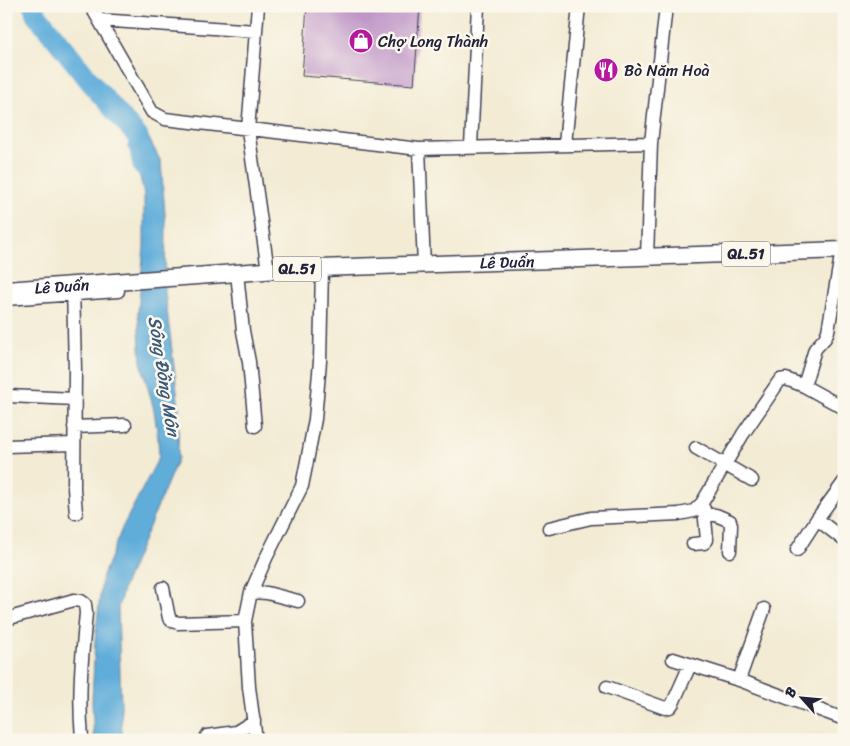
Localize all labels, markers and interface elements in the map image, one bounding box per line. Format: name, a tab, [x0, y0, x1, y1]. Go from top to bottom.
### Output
place label: Chợ Long Thành	[378, 27, 488, 56]
shop icon: Chợ Long Thành	[348, 28, 374, 54]
place label: Bò Năm Hoà	[624, 56, 710, 85]
restaurant icon: Bò Năm Hoà	[593, 57, 619, 83]
road number: QL.51	[722, 242, 770, 266]
street label: Lê Duẩn	[479, 247, 535, 278]
road number: QL.51	[273, 256, 321, 282]
street label: Lê Duẩn	[34, 270, 91, 303]
water label: Sông Đồng Môn	[139, 314, 190, 440]
north arrow	[778, 674, 828, 724]
text: B	[778, 683, 804, 702]

